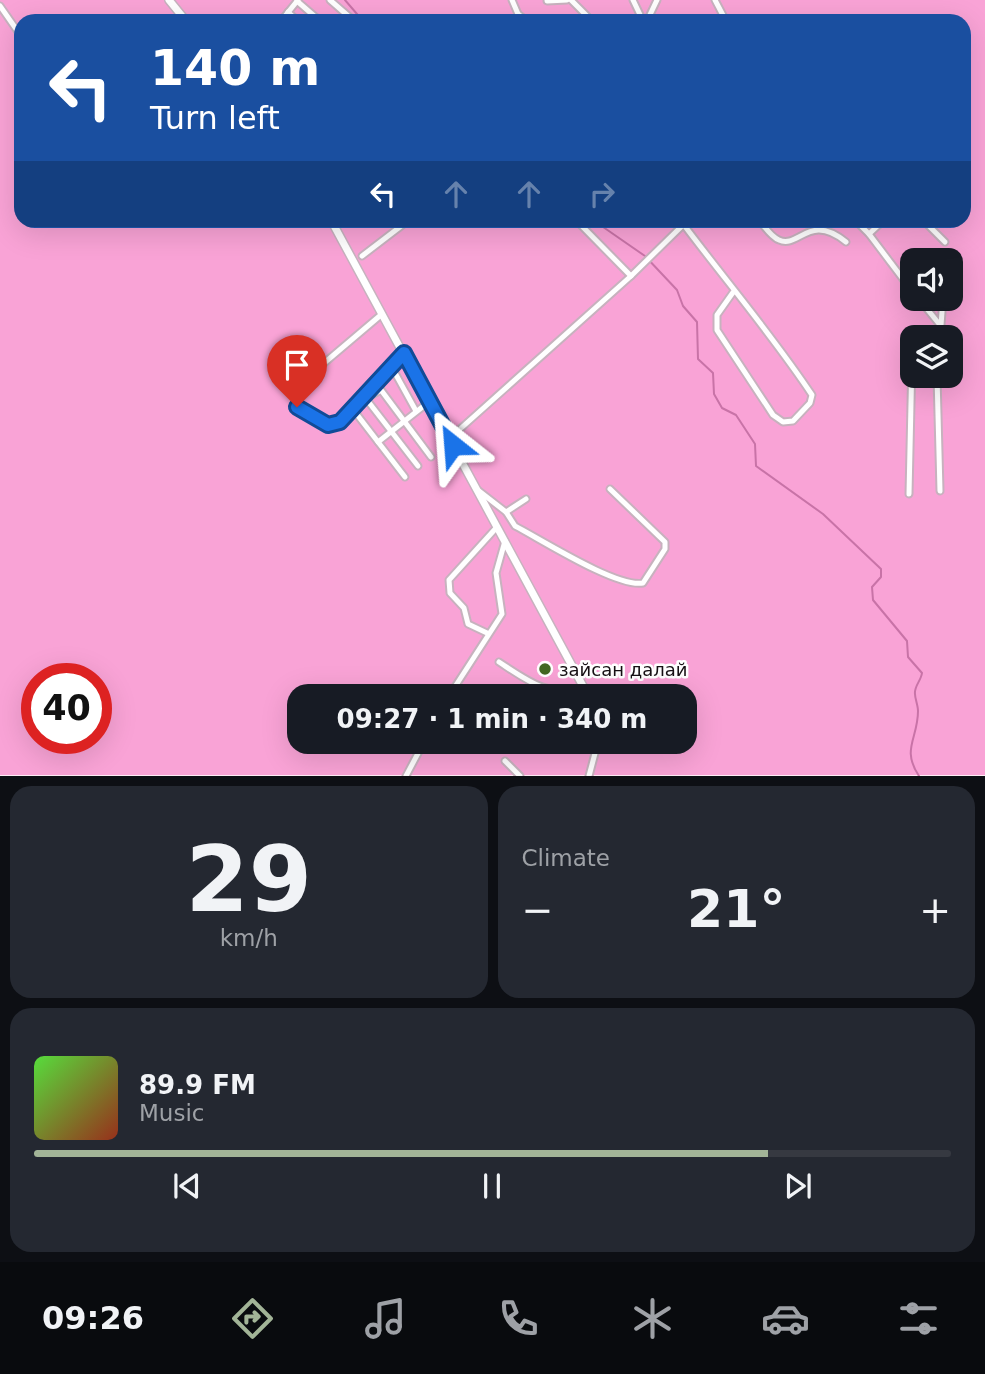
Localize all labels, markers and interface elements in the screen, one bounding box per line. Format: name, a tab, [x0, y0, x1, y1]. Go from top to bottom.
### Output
text: 140 m	[150, 40, 320, 97]
icon: left	[35, 42, 126, 133]
text: Turn left	[150, 99, 280, 137]
icon: left	[364, 175, 402, 213]
icon: ahead	[437, 175, 475, 213]
icon: ahead	[510, 175, 548, 213]
icon: right	[583, 175, 621, 213]
map controls	[900, 248, 963, 388]
button: sound	[900, 248, 963, 311]
button: layers	[900, 325, 963, 388]
pin	[267, 335, 327, 407]
icon: arrive	[278, 346, 316, 384]
position arrow	[416, 408, 490, 482]
place label: зайсан далай	[559, 659, 687, 680]
marker: зайсан далай	[537, 661, 553, 677]
speed limit sign: 40	[21, 663, 112, 754]
text: 09:27 · 1 min · 340 m	[337, 704, 647, 734]
text: 29	[185, 827, 312, 932]
text: Climate	[522, 845, 610, 871]
text: 21°	[687, 879, 785, 939]
text: −	[522, 888, 553, 932]
text: +	[919, 888, 951, 932]
text: km/h	[220, 925, 278, 951]
text: 89.9 FM	[139, 1070, 256, 1100]
text: Music	[139, 1100, 204, 1126]
icon: previous	[168, 1167, 206, 1205]
icon: pause	[473, 1167, 511, 1205]
icon: next	[779, 1167, 817, 1205]
icon: directions	[228, 1294, 277, 1343]
icon: music	[361, 1294, 410, 1343]
icon: phone	[494, 1294, 543, 1343]
icon: climate	[628, 1294, 677, 1343]
icon: car	[761, 1294, 810, 1343]
icon: filters	[894, 1294, 943, 1343]
text: 09:26	[42, 1299, 144, 1337]

